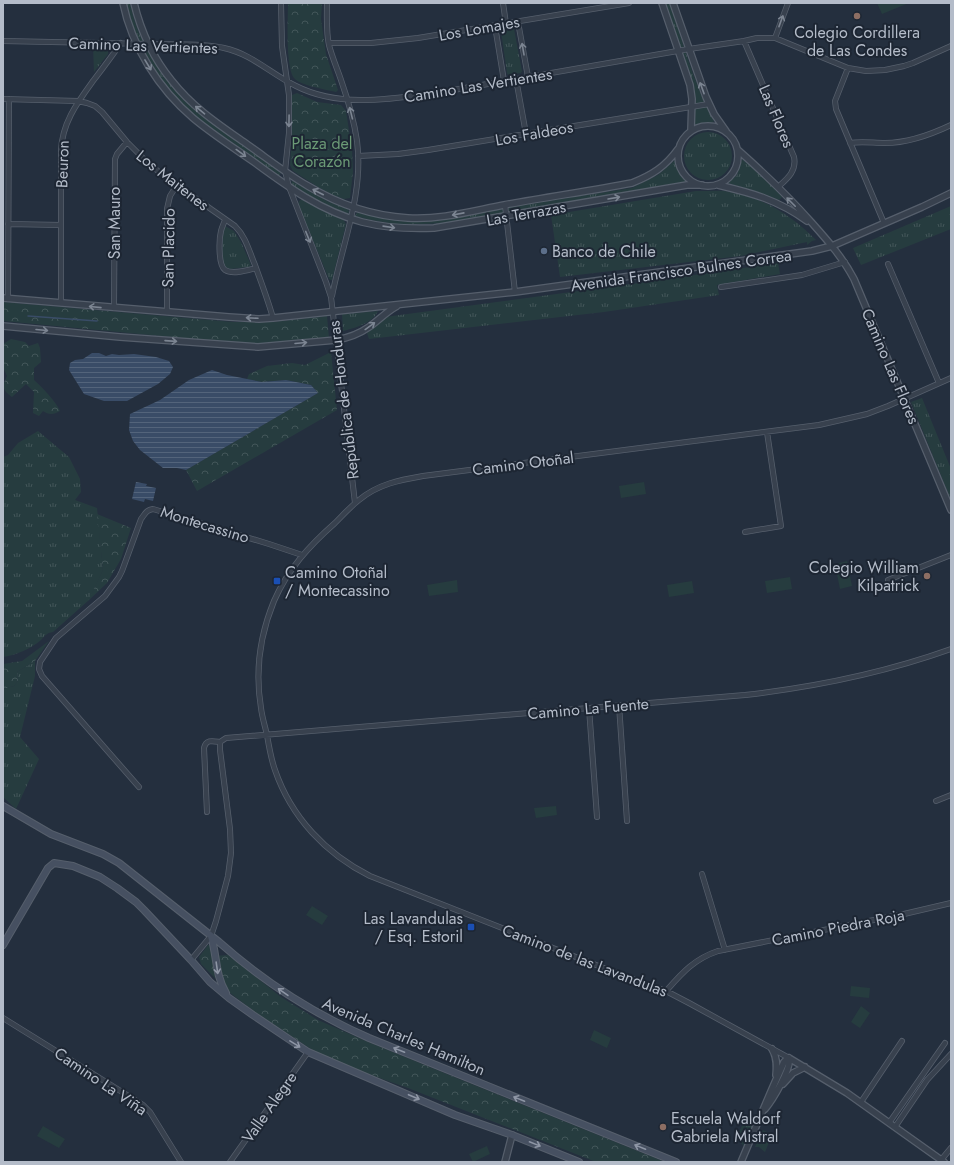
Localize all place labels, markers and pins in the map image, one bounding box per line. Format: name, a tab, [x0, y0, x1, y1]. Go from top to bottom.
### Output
marker: Colegio Cordillera de Las Condes	[852, 11, 862, 21]
place label: Colegio Cordillera de Las Condes	[794, 21, 920, 62]
place label: Banco de Chile	[552, 240, 656, 263]
marker: Banco de Chile	[539, 246, 549, 256]
place label: Colegio William Kilpatrick	[809, 556, 920, 597]
place label: Camino Otoñal / Montecassino	[285, 561, 390, 602]
marker: Colegio William Kilpatrick	[922, 571, 932, 581]
marker: Camino Otoñal / Montecassino	[272, 576, 282, 586]
place label: Las Lavandulas / Esq. Estoril	[364, 907, 463, 948]
marker: Las Lavandulas / Esq. Estoril	[466, 922, 476, 932]
place label: Escuela Waldorf Gabriela Mistral	[671, 1107, 781, 1148]
marker: Escuela Waldorf Gabriela Mistral	[658, 1122, 668, 1132]

